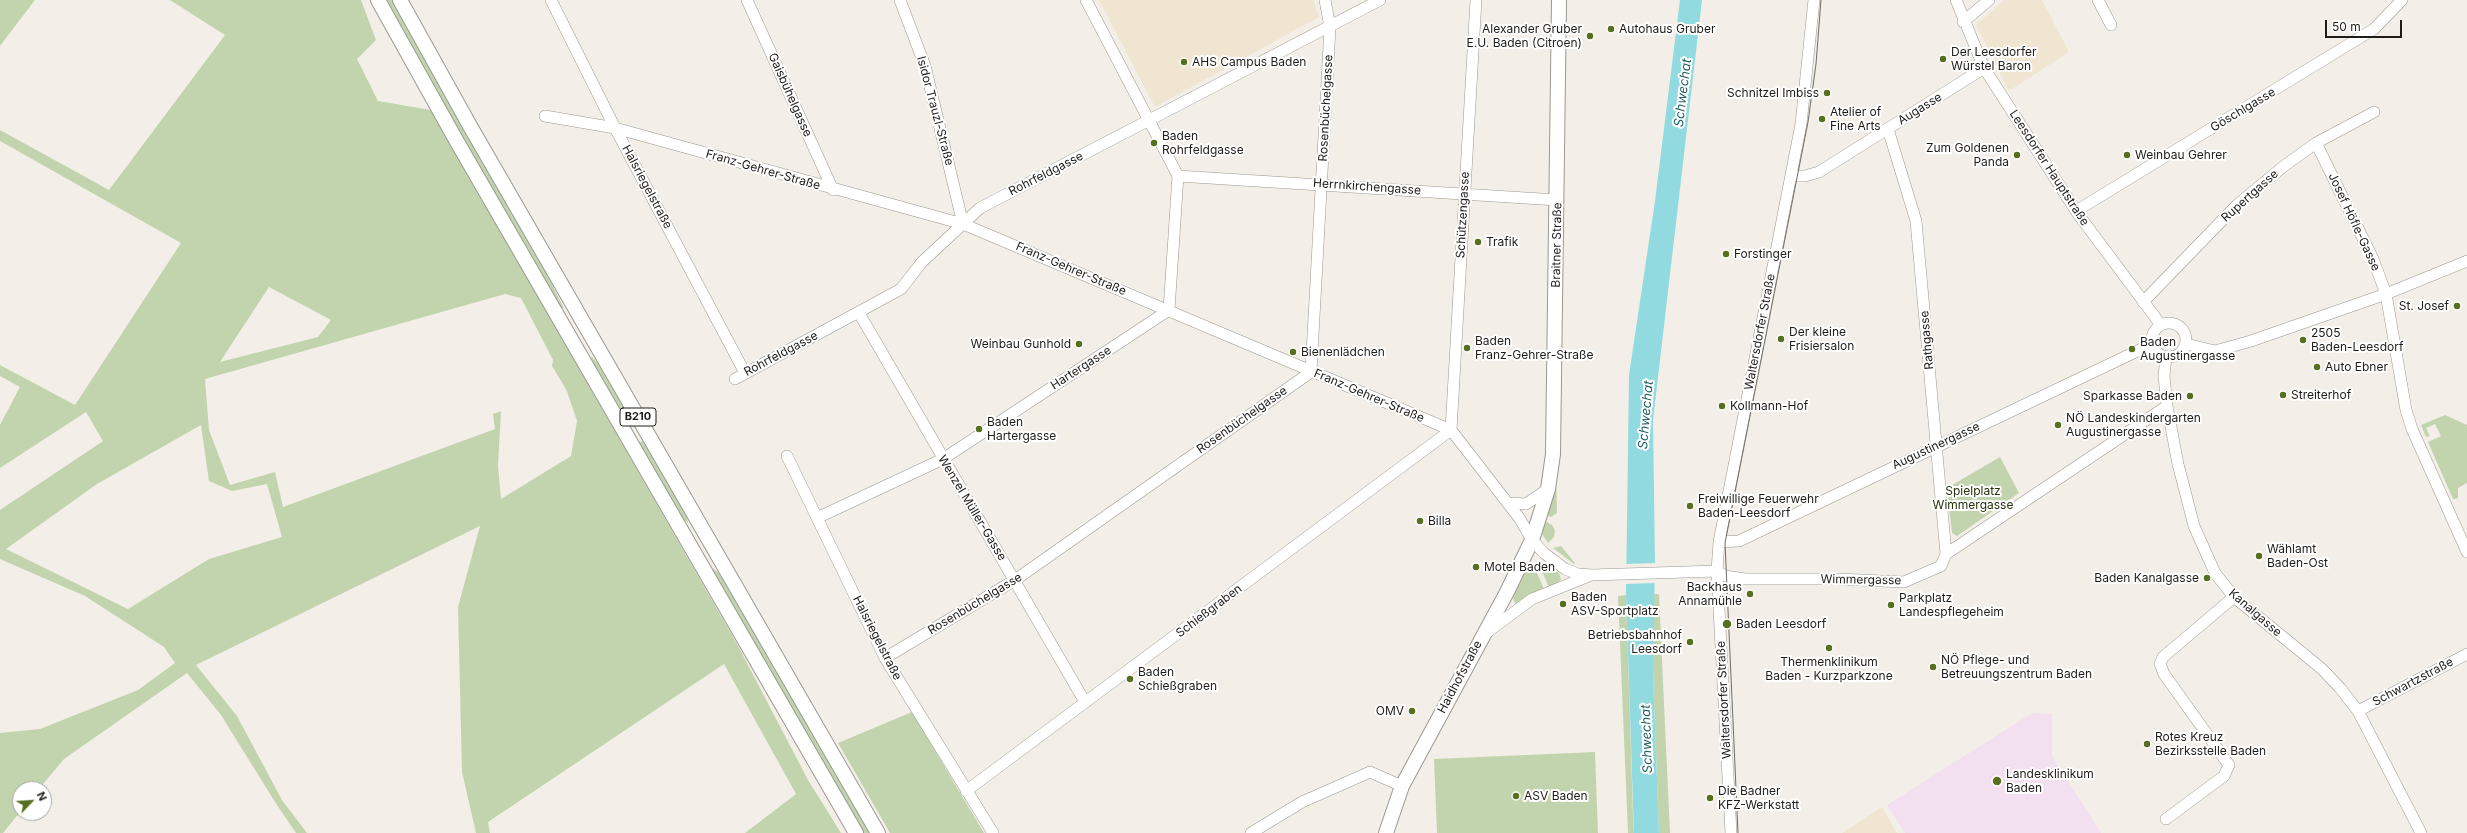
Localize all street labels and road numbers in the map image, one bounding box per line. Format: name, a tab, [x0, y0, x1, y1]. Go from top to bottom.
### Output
street label: Gaisbühelgasse	[765, 51, 815, 139]
street label: Rosenbüchelgasse	[1316, 54, 1336, 162]
street label: Isidor Trauzl-Straße	[913, 55, 957, 167]
street label: Göschlgasse	[2208, 85, 2278, 135]
street label: Augasse	[1895, 90, 1945, 128]
street label: Leesdorfer Hauptstraße	[2006, 107, 2092, 229]
street label: Halsriegelstraße	[619, 143, 675, 231]
street label: Franz-Gehrer-Straße	[704, 147, 822, 193]
street label: Rohrfeldgasse	[1006, 149, 1086, 199]
street label: Rupertgasse	[2219, 167, 2281, 225]
street label: Schützengasse	[1454, 171, 1472, 259]
street label: Josef Höfle-Gasse	[2325, 171, 2383, 273]
street label: Herrnkirchengasse	[1313, 176, 1421, 198]
street label: Braitner Straße	[1549, 202, 1565, 288]
street label: Franz-Gehrer-Straße	[1014, 239, 1128, 299]
street label: Waltersdorfer Straße	[1742, 273, 1778, 391]
street label: Rathgasse	[1917, 310, 1937, 370]
street label: Rohrfeldgasse	[742, 328, 820, 380]
street label: Hartergasse	[1048, 343, 1114, 393]
street label: Franz-Gehrer-Straße	[1312, 366, 1426, 426]
street label: Rosenbüchelgasse	[1194, 383, 1290, 457]
road number: B210	[620, 408, 656, 426]
street label: Augustinergasse	[1890, 419, 1982, 473]
street label: Wenzel Müller-Gasse	[935, 453, 1009, 563]
street label: Rosenbüchelgasse	[925, 570, 1025, 638]
street label: Wimmergasse	[1820, 572, 1902, 588]
street label: Schießgraben	[1173, 581, 1245, 641]
street label: Kanalgasse	[2226, 586, 2284, 640]
street label: Halsriegelstraße	[850, 593, 904, 683]
street label: Haidhofstraße	[1435, 638, 1485, 716]
street label: Waltersdorfer Straße	[1714, 641, 1734, 759]
street label: Schwartzstraße	[2370, 655, 2456, 709]

